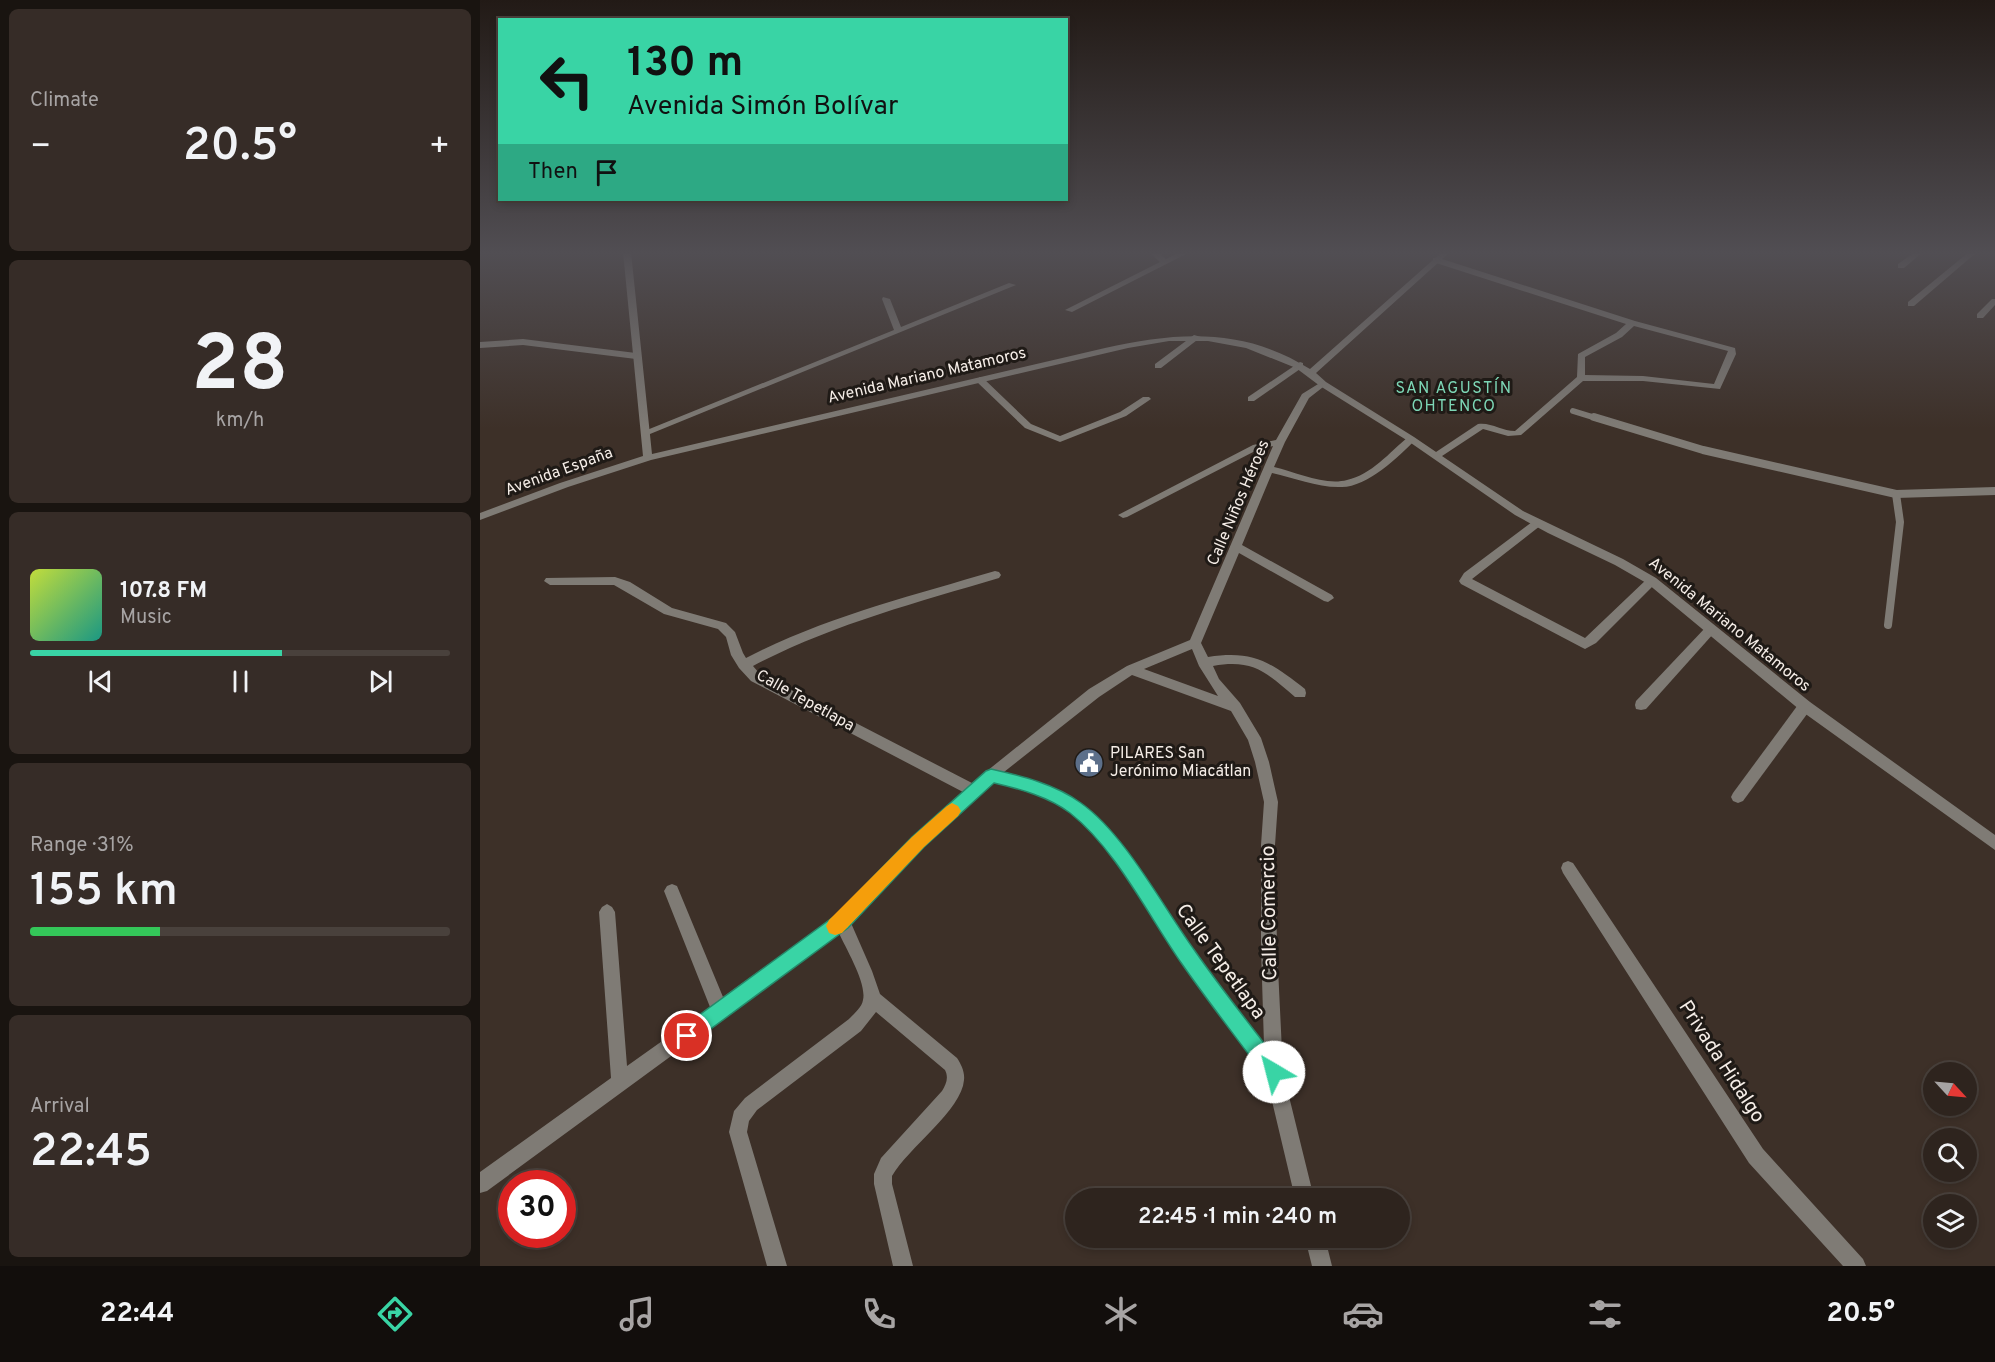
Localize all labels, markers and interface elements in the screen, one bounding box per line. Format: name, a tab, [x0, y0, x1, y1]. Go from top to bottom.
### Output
text: 130 m	[627, 38, 743, 91]
icon: left	[528, 42, 606, 120]
text: Climate	[30, 88, 99, 114]
text: Avenida Simón Bolívar	[627, 90, 898, 124]
text: 20.5°	[183, 119, 297, 176]
text: −	[30, 127, 51, 169]
text: +	[429, 127, 450, 169]
icon: arrive	[590, 156, 623, 189]
text: Then	[528, 159, 578, 186]
text: 28	[192, 319, 288, 418]
street label: Avenida Mariano Matamoros	[826, 343, 1028, 409]
district label: SAN AGUSTÍN OHTENCO	[1395, 377, 1513, 417]
text: km/h	[216, 408, 264, 434]
street label: Calle Niños Héroes	[1203, 437, 1275, 569]
street label: Avenida España	[502, 443, 616, 501]
street label: Avenida Mariano Matamoros	[1644, 553, 1814, 697]
text: 107.8 FM	[120, 578, 207, 605]
text: Music	[120, 605, 172, 631]
icon: previous	[84, 665, 117, 698]
icon: pause	[224, 665, 257, 698]
icon: next	[364, 665, 397, 698]
street label: Calle Tepetlapa	[752, 666, 858, 736]
place label: PILARES San Jerónimo Miacátlan	[1110, 744, 1251, 782]
public building icon: PILARES San Jerónimo Miacátlan	[1073, 747, 1105, 779]
text: Range · 31%	[30, 833, 134, 859]
street label: Calle Comercio	[1256, 845, 1284, 981]
text: 155 km	[30, 864, 178, 921]
street label: Calle Tepetlapa	[1169, 899, 1271, 1025]
street label: Privada Hidalgo	[1672, 996, 1770, 1128]
pin	[661, 1010, 712, 1061]
icon: arrive	[670, 1019, 703, 1052]
position arrow	[1242, 1040, 1306, 1104]
north arrow	[1923, 1062, 1977, 1116]
map controls	[1923, 1062, 1977, 1248]
text: Arrival	[30, 1094, 90, 1120]
text: 22:45	[30, 1125, 152, 1182]
button: search	[1923, 1128, 1977, 1182]
speed limit sign: 30	[498, 1170, 576, 1248]
button: layers	[1923, 1194, 1977, 1248]
text: 22:45 · 1 min · 240 m	[1138, 1204, 1337, 1231]
icon: directions	[374, 1293, 416, 1335]
icon: music	[616, 1293, 658, 1335]
icon: phone	[858, 1293, 900, 1335]
icon: climate	[1100, 1293, 1142, 1335]
icon: car	[1342, 1293, 1384, 1335]
icon: filters	[1584, 1293, 1626, 1335]
text: 22:44	[100, 1297, 174, 1331]
text: 20.5°	[1826, 1297, 1895, 1331]

